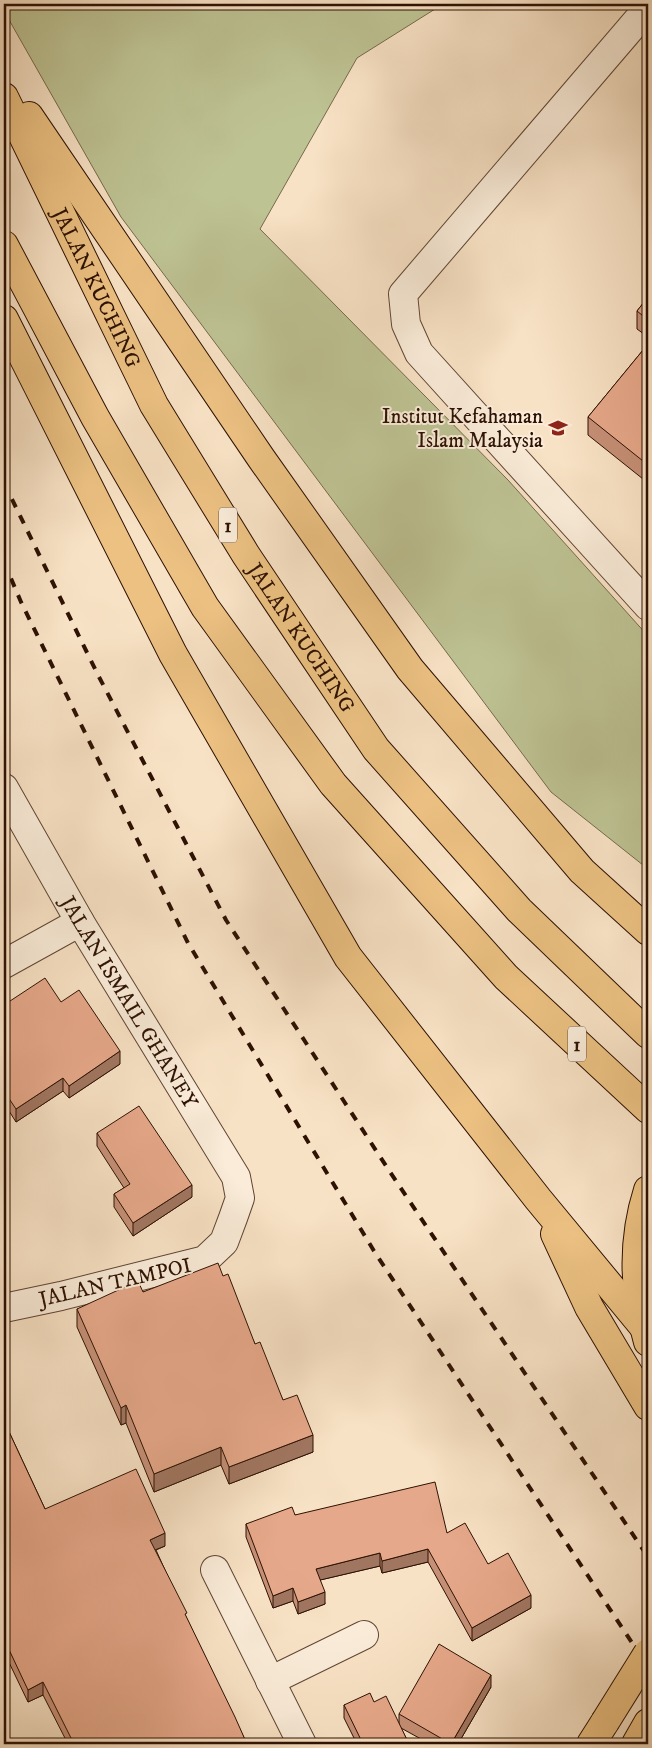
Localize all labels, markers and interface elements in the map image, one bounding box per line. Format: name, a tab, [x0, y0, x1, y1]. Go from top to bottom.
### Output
street label: JALAN KUCHING	[45, 202, 146, 373]
place label: Institut Kefahaman Islam Malaysia	[382, 404, 543, 454]
school or university icon: Institut Kefahaman Islam Malaysia	[547, 417, 569, 439]
road number: 1	[219, 508, 237, 542]
street label: JALAN KUCHING	[240, 557, 360, 718]
street label: JALAN ISMAIL GHANEY	[53, 890, 203, 1114]
road number: 1	[568, 1026, 586, 1062]
street label: JALAN TAMPOI	[35, 1253, 194, 1314]

